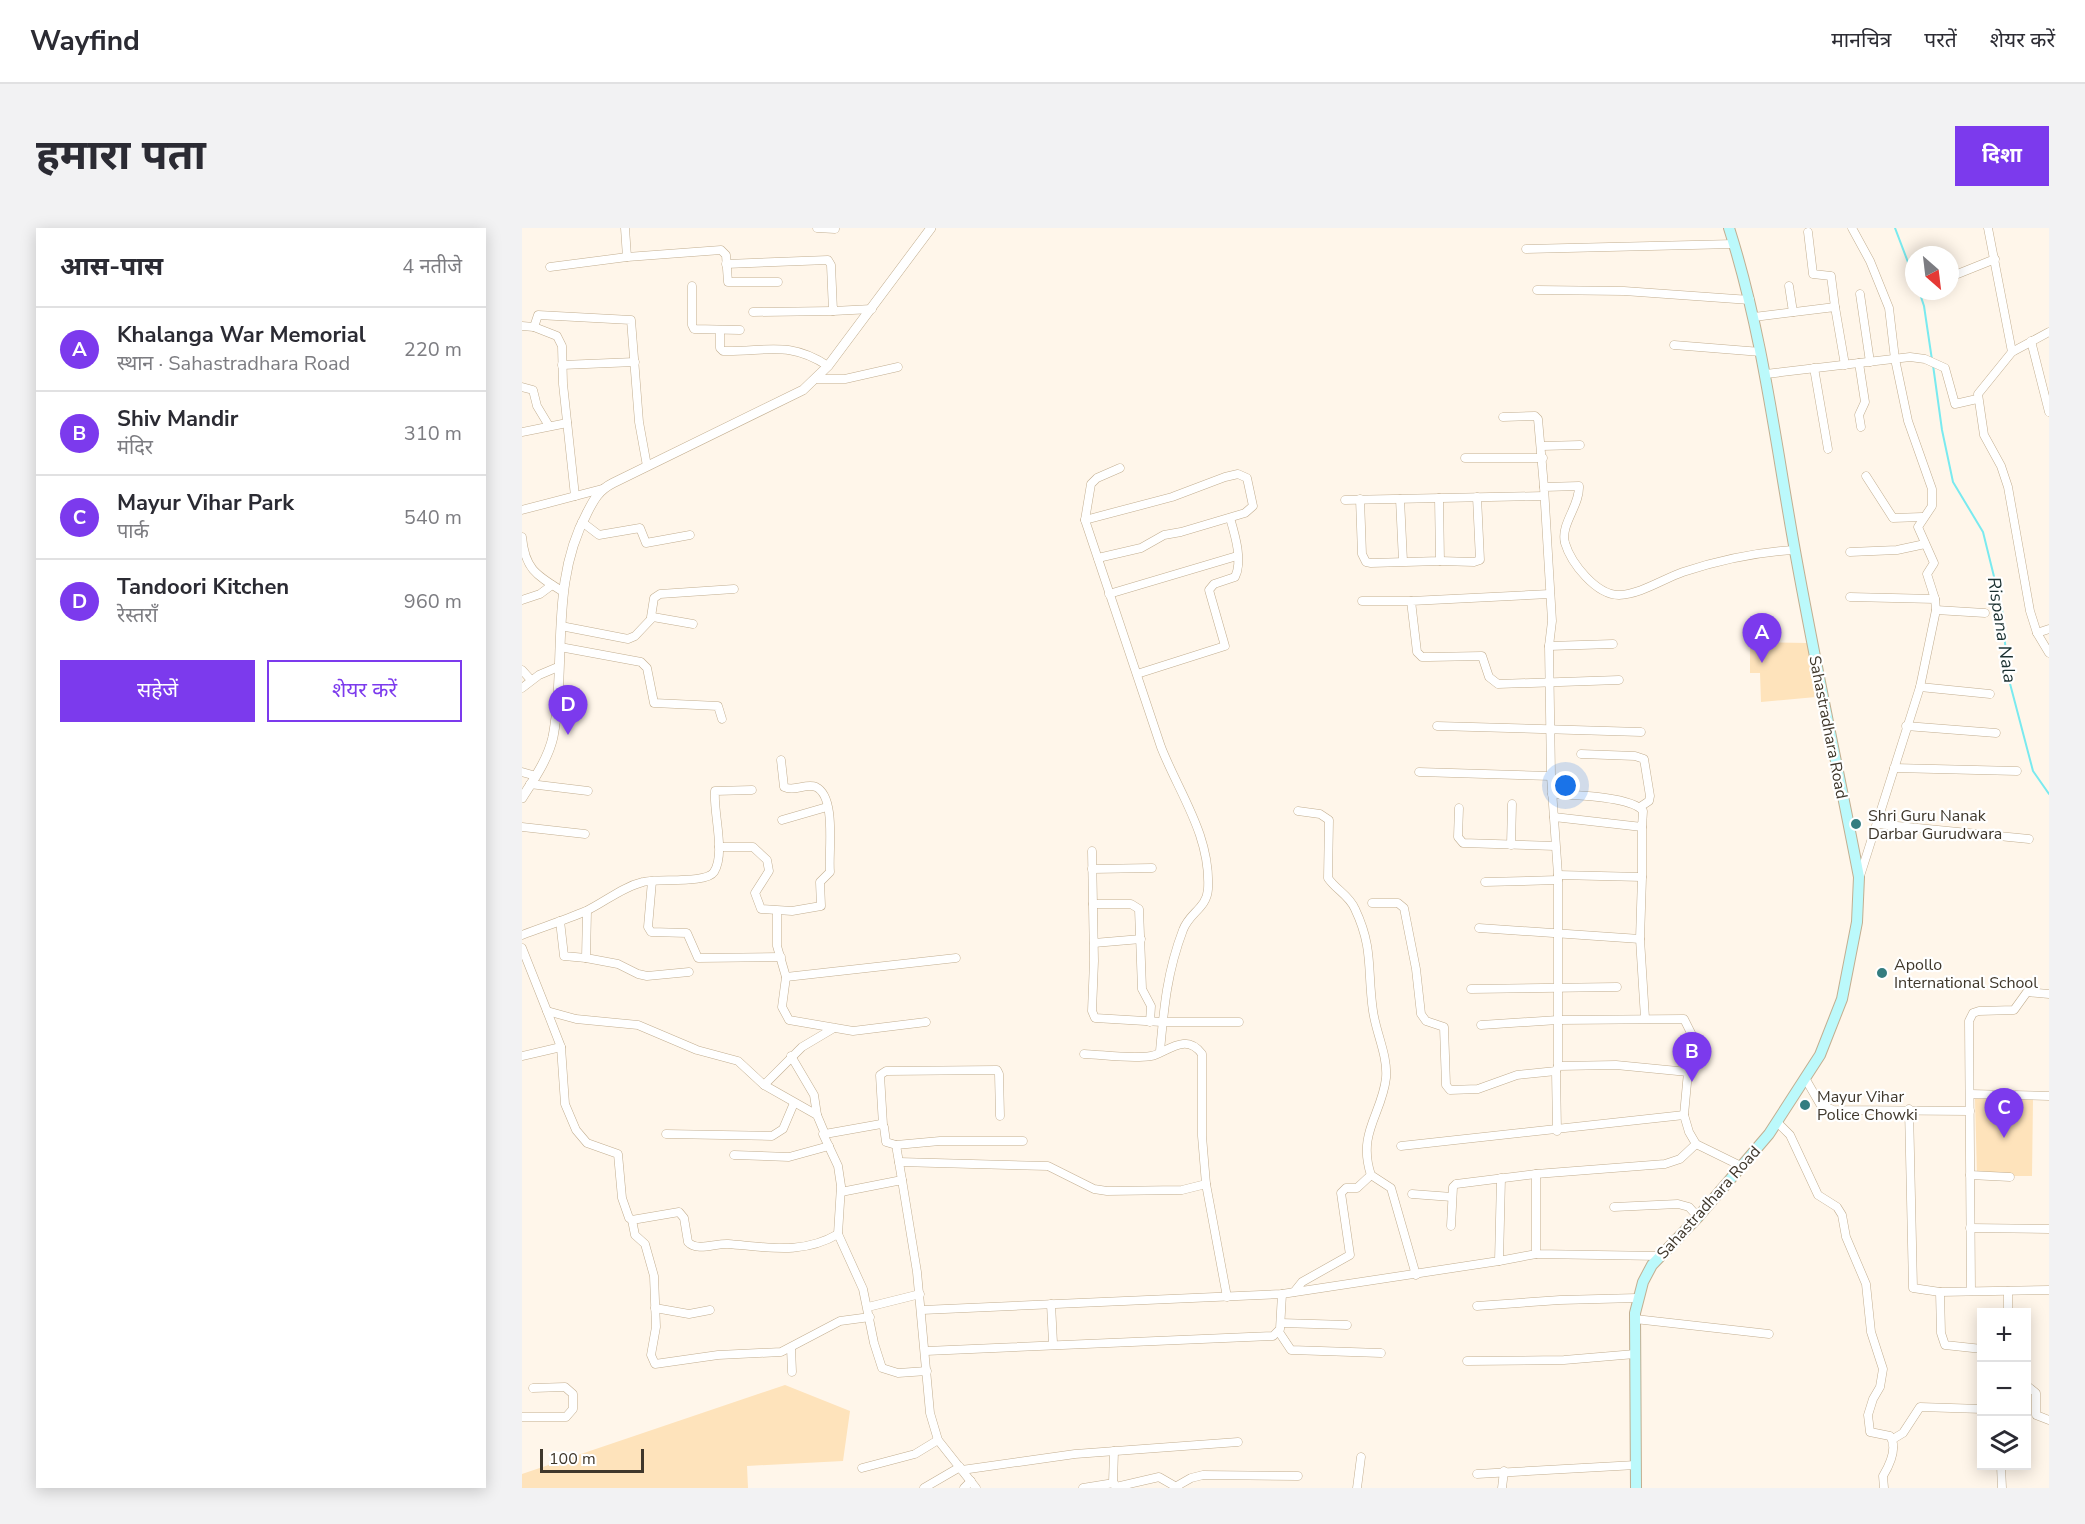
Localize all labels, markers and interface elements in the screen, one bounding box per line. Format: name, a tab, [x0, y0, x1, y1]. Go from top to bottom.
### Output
text: Wayfind	[30, 22, 140, 60]
text: मानचित्र	[1831, 26, 1891, 54]
text: परतें	[1924, 26, 1957, 54]
text: शेयर करें	[1990, 26, 2055, 54]
button: दिशा	[1955, 126, 2049, 186]
text: हमारा पता	[36, 127, 206, 184]
north arrow	[1905, 246, 1959, 300]
text: आस-पास	[60, 249, 163, 284]
text: 4 नतीजे	[402, 253, 462, 280]
text: Khalanga War Memorial	[117, 320, 366, 350]
text: A	[72, 336, 87, 363]
text: 220 m	[404, 336, 462, 363]
text: स्थान · Sahastradhara Road	[117, 350, 350, 377]
text: Shiv Mandir	[117, 404, 238, 434]
text: B	[73, 420, 86, 447]
text: 310 m	[404, 420, 462, 447]
text: मंदिर	[117, 434, 153, 461]
text: Mayur Vihar Park	[117, 488, 294, 518]
text: C	[73, 504, 86, 531]
text: 540 m	[404, 504, 462, 531]
text: पार्क	[117, 518, 149, 545]
text: Tandoori Kitchen	[117, 572, 289, 602]
water label: Rispana Nala	[1982, 575, 2022, 685]
text: D	[72, 588, 87, 615]
text: 960 m	[404, 588, 462, 615]
text: रेस्तराँ	[117, 602, 158, 629]
pin: A	[1742, 614, 1782, 663]
street label: Sahastradhara Road	[1803, 654, 1853, 801]
button: सहेजें	[60, 660, 255, 722]
button: शेयर करें	[267, 660, 462, 722]
pin: D	[548, 686, 588, 735]
your location	[1551, 771, 1580, 800]
place label: Shri Guru Nanak Darbar Gurudwara	[1868, 805, 2002, 845]
marker: Shri Guru Nanak Darbar Gurudwara	[1849, 817, 1863, 831]
place label: Apollo International School	[1894, 954, 2038, 994]
marker: Apollo International School	[1875, 966, 1889, 980]
pin: B	[1672, 1032, 1712, 1082]
place label: Mayur Vihar Police Chowki	[1817, 1086, 1918, 1126]
pin: C	[1984, 1088, 2024, 1138]
marker: Mayur Vihar Police Chowki	[1798, 1098, 1812, 1112]
street label: Sahastradhara Road	[1652, 1141, 1766, 1264]
map controls	[1977, 1308, 2031, 1470]
button: +	[1977, 1308, 2031, 1362]
button: −	[1977, 1362, 2031, 1416]
button: layers	[1977, 1416, 2031, 1470]
scale bar	[540, 1446, 644, 1474]
text: 100 m	[549, 1448, 596, 1470]

